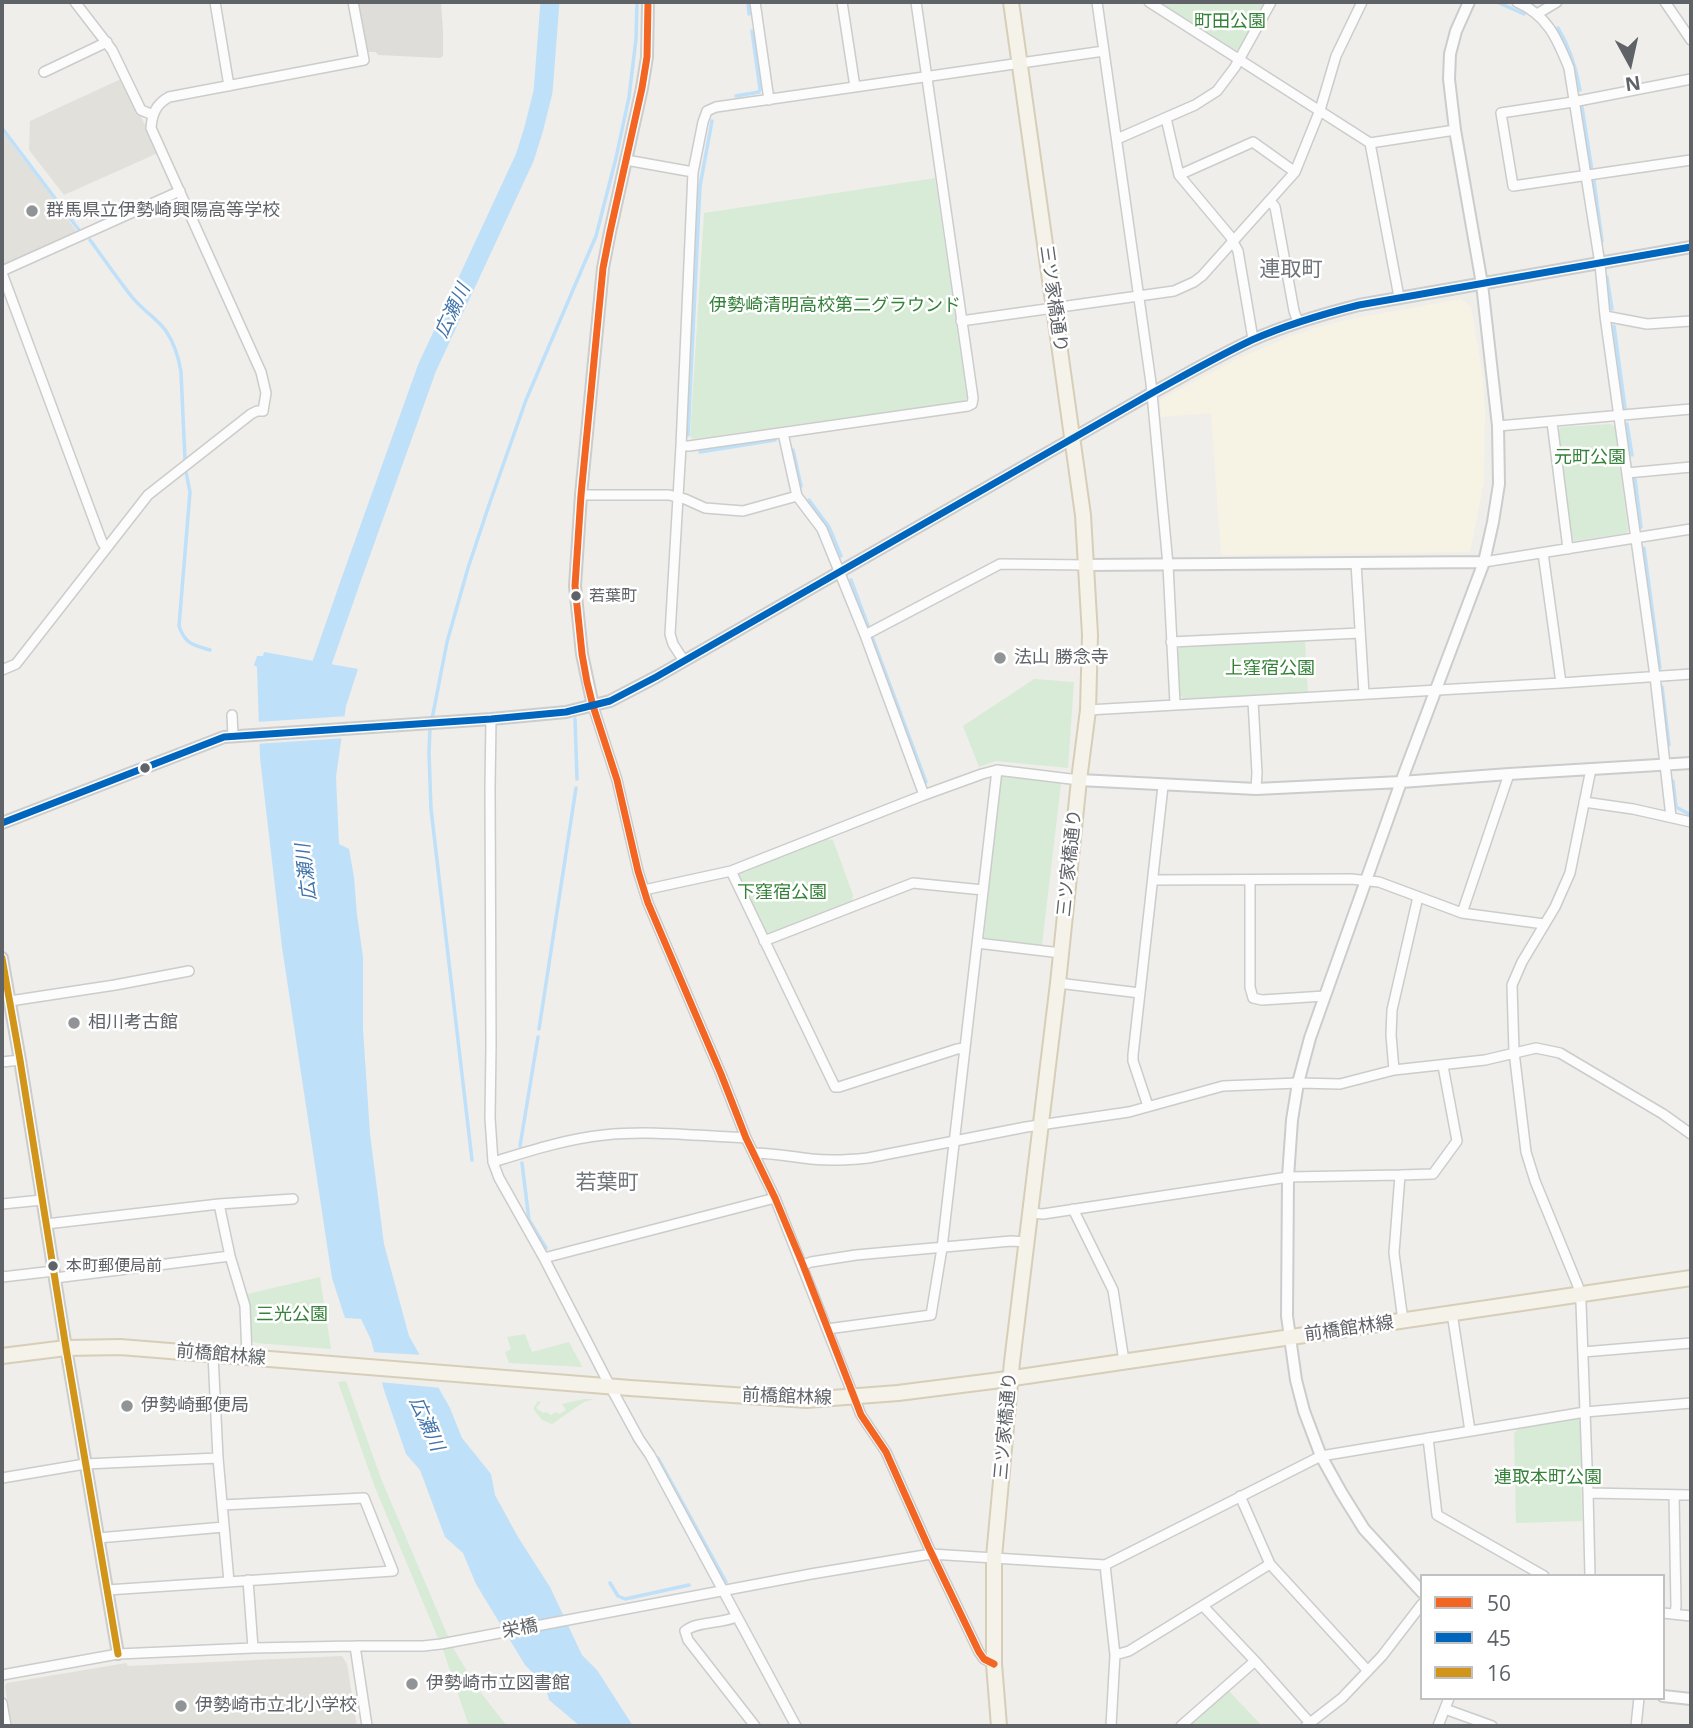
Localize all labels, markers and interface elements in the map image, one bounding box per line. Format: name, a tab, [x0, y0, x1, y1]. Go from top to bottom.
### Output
park label: 町田公園	[1194, 11, 1266, 33]
north arrow	[1595, 28, 1665, 98]
text: N	[1623, 70, 1642, 98]
place label: 群馬県立伊勢崎興陽高等学校	[46, 200, 280, 222]
marker: 群馬県立伊勢崎興陽高等学校	[24, 203, 40, 219]
street label: 三ツ家橋通り	[1035, 244, 1071, 354]
district label: 連取町	[1260, 257, 1322, 283]
water label: 広瀬川	[431, 280, 475, 342]
park label: 伊勢崎清明高校第二グラウンド	[709, 295, 961, 317]
park label: 元町公園	[1554, 447, 1626, 469]
place label: 若葉町	[589, 586, 637, 606]
marker: 若葉町	[569, 589, 583, 603]
place label: 法山 勝念寺	[1014, 647, 1109, 669]
marker: 法山 勝念寺	[992, 650, 1008, 666]
park label: 上窪宿公園	[1225, 658, 1315, 680]
unlabelled marker	[138, 761, 152, 775]
street label: 三ツ家橋通り	[1054, 808, 1086, 918]
water label: 広瀬川	[292, 842, 322, 902]
park label: 下窪宿公園	[737, 882, 827, 904]
place label: 相川考古館	[88, 1012, 178, 1034]
marker: 相川考古館	[66, 1015, 82, 1031]
district label: 若葉町	[576, 1170, 638, 1196]
place label: 本町郵便局前	[66, 1256, 162, 1276]
marker: 本町郵便局前	[46, 1259, 60, 1273]
park label: 三光公園	[256, 1304, 328, 1326]
street label: 前橋館林線	[1303, 1312, 1395, 1346]
street label: 前橋館林線	[175, 1340, 267, 1370]
street label: 三ツ家橋通り	[991, 1371, 1021, 1481]
street label: 前橋館林線	[742, 1385, 832, 1409]
water label: 広瀬川	[404, 1393, 448, 1455]
place label: 伊勢崎郵便局	[141, 1395, 249, 1417]
marker: 伊勢崎郵便局	[119, 1398, 135, 1414]
park label: 連取本町公園	[1494, 1467, 1602, 1489]
legend	[1420, 1574, 1665, 1700]
text: 50	[1487, 1589, 1511, 1617]
street label: 栄橋	[500, 1615, 540, 1643]
text: 45	[1487, 1624, 1511, 1652]
text: 16	[1487, 1659, 1511, 1687]
place label: 伊勢崎市立図書館	[426, 1673, 570, 1695]
marker: 伊勢崎市立図書館	[404, 1676, 420, 1692]
place label: 伊勢崎市立北小学校	[195, 1695, 357, 1717]
marker: 伊勢崎市立北小学校	[173, 1698, 189, 1714]

